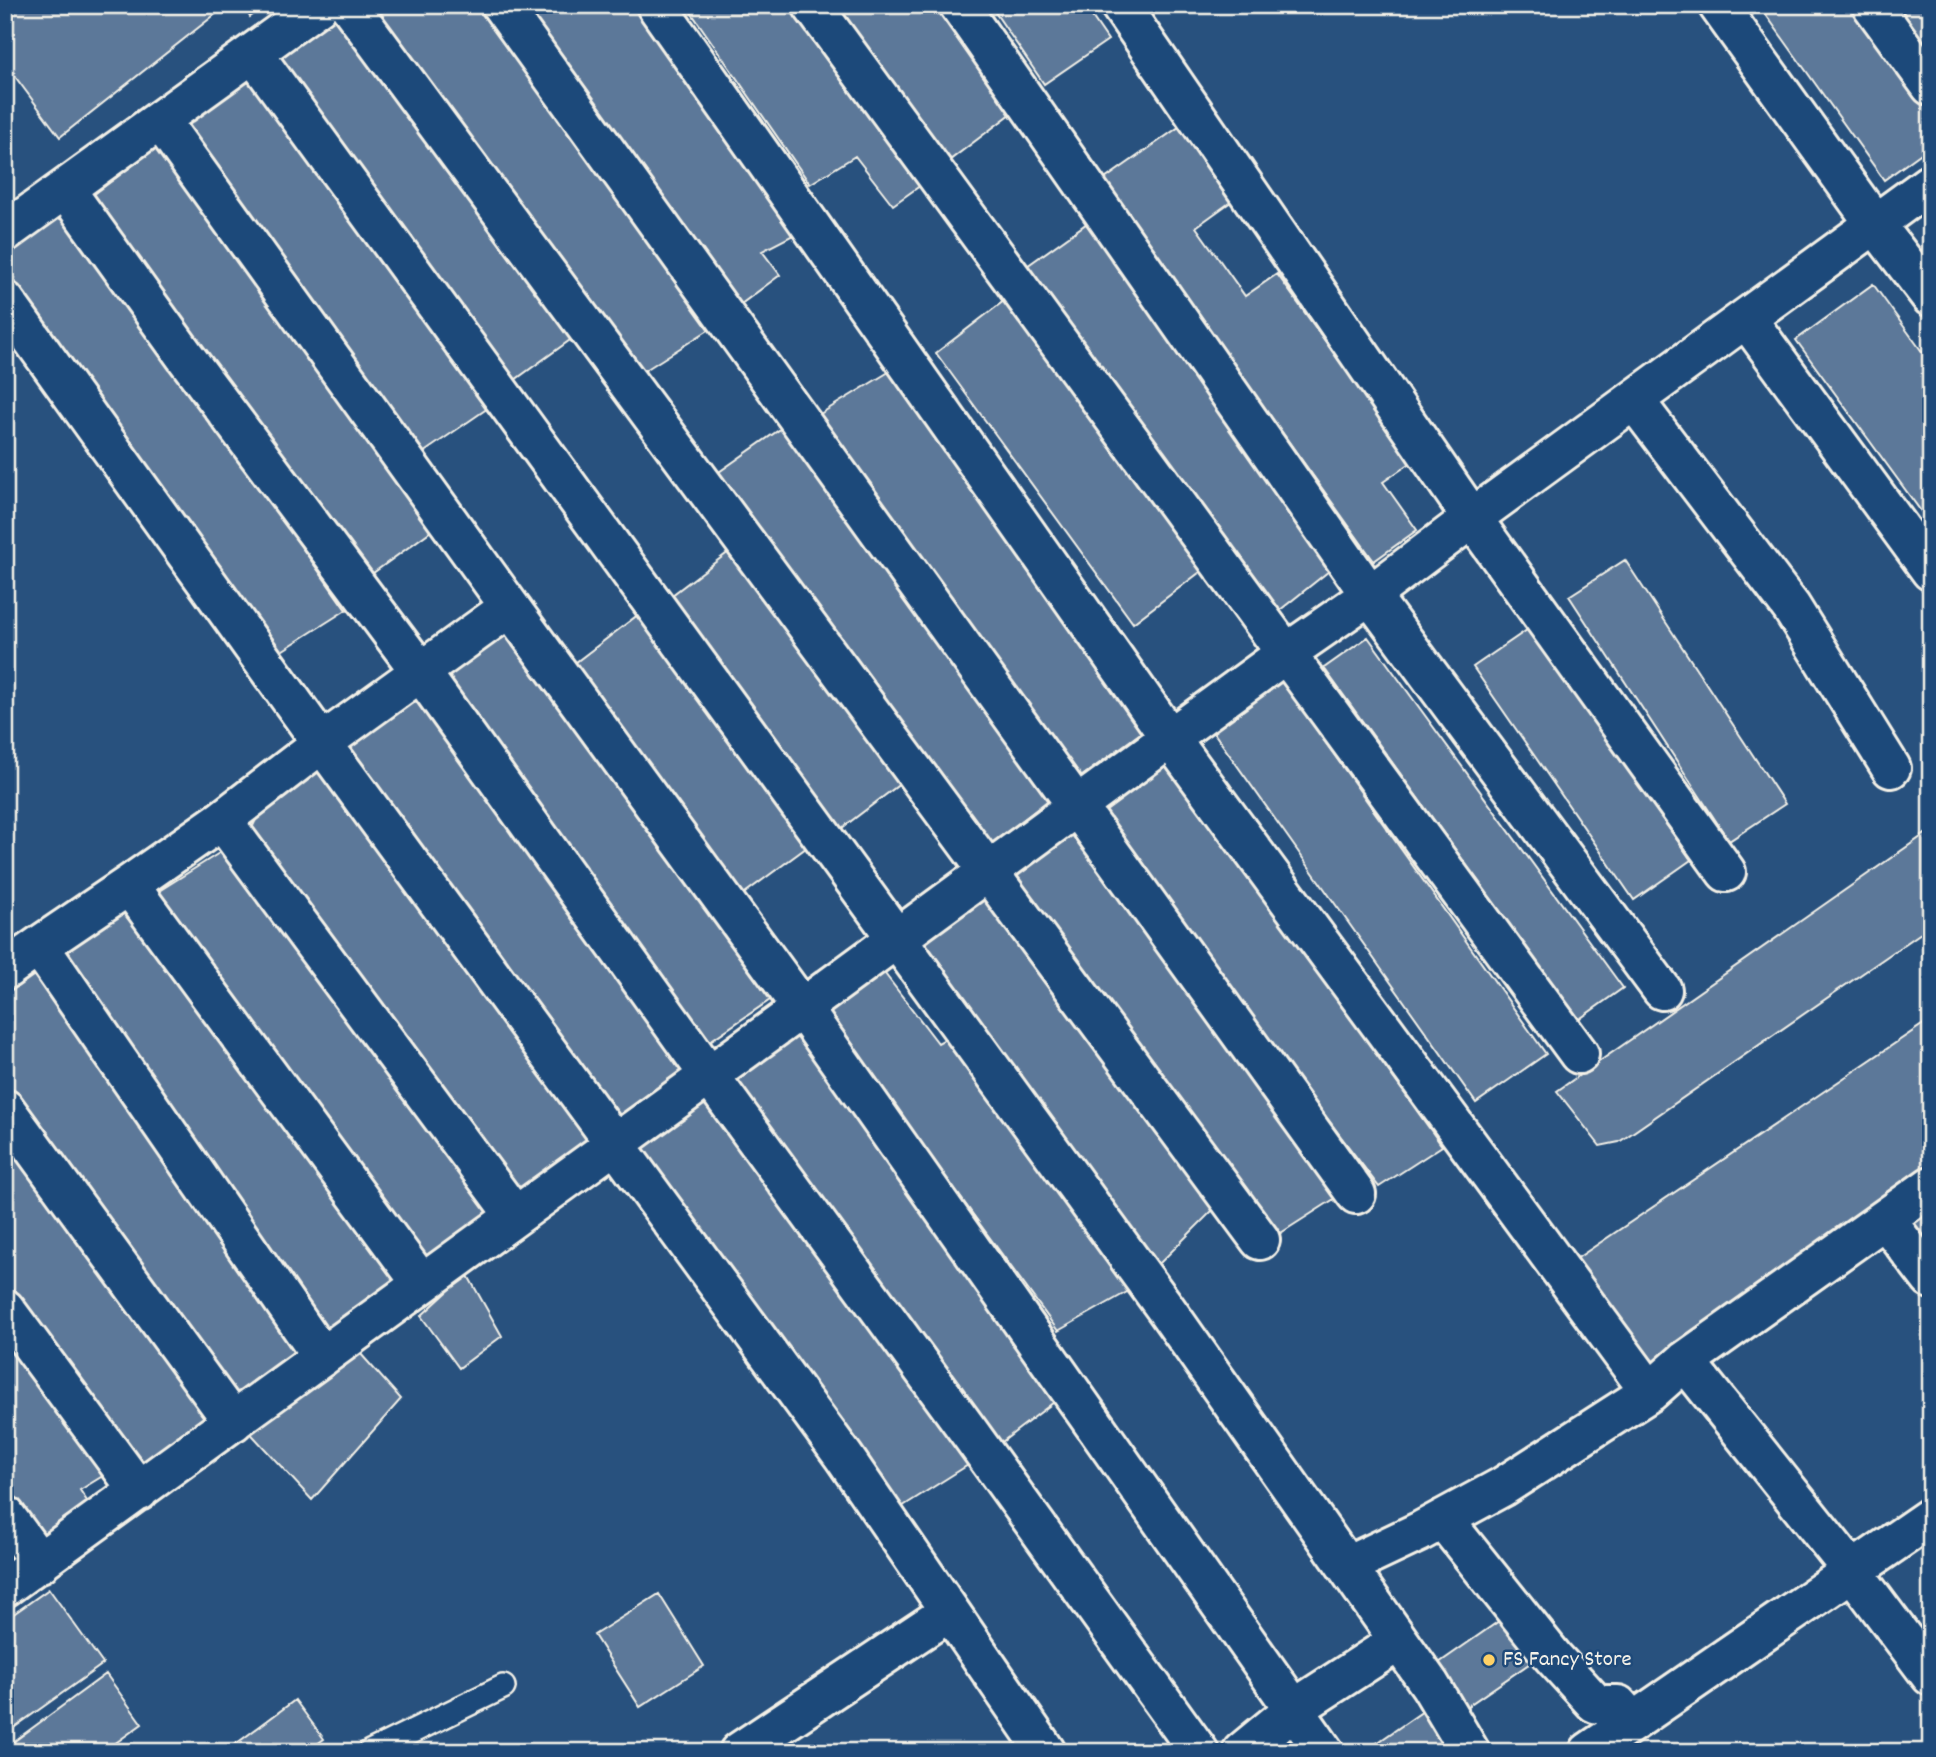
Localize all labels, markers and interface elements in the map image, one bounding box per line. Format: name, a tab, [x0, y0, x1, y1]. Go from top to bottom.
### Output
place label: FS Fancy Store	[1503, 1644, 1632, 1677]
marker: FS Fancy Store	[1481, 1652, 1497, 1668]

